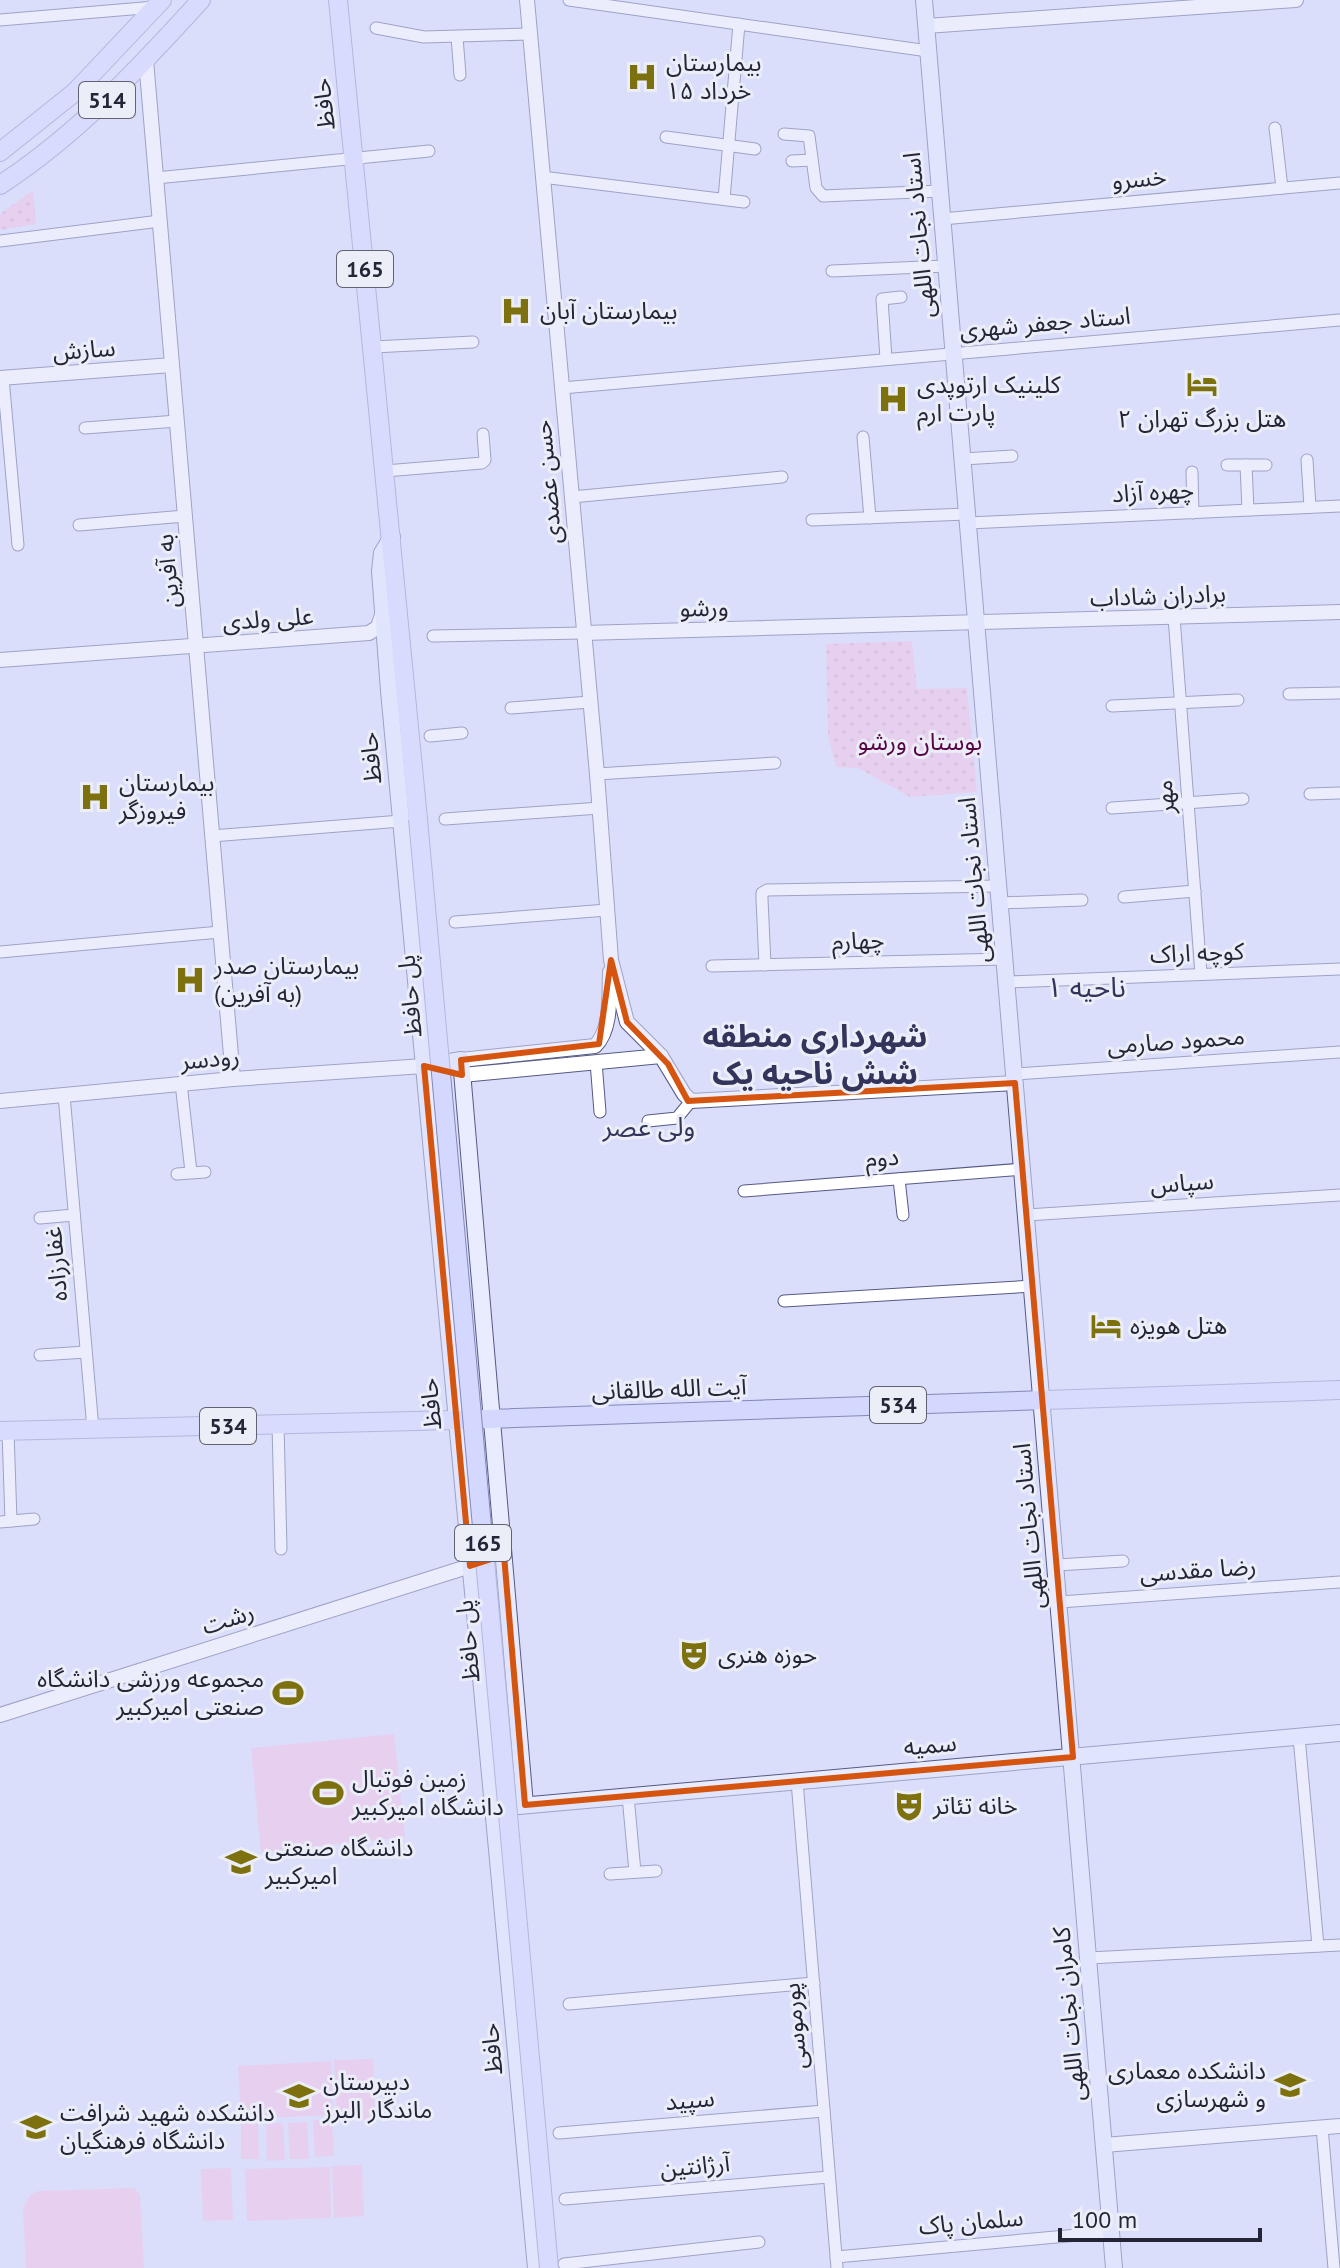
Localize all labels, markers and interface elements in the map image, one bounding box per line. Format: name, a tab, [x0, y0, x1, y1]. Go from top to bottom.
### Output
place label: بیمارستان ۱۵ خرداد	[666, 47, 762, 106]
hospital icon: بیمارستان ۱۵ خرداد	[625, 60, 659, 94]
street label: حافظ	[305, 77, 342, 131]
road number: 514	[79, 82, 135, 118]
street label: استاد نجات اللهی	[896, 151, 941, 319]
street label: خسرو	[1110, 161, 1168, 196]
road number: 165	[337, 251, 393, 287]
hospital icon: بیمارستان آبان	[499, 294, 533, 328]
place label: بیمارستان آبان	[540, 295, 677, 326]
street label: استاد جعفر شهری	[958, 300, 1132, 345]
street label: سازش	[52, 332, 116, 367]
hotel icon: هتل بزرگ تهران ۲	[1185, 367, 1219, 401]
place label: کلینیک ارتوپدی پارت ارم	[917, 369, 1062, 431]
hospital icon: کلینیک ارتوپدی پارت ارم	[876, 382, 910, 416]
place label: هتل بزرگ تهران ۲	[1118, 403, 1286, 434]
street label: حسن عضدی	[527, 419, 568, 545]
street label: چهره آزاد	[1111, 474, 1195, 509]
street label: به آفرین	[149, 533, 186, 609]
street label: برادران شاداب	[1089, 578, 1227, 613]
street label: ورشو	[679, 592, 729, 623]
street label: علی ولدی	[221, 600, 315, 637]
park label: بوستان ورشو	[858, 726, 982, 757]
street label: حافظ	[353, 731, 388, 785]
place label: بیمارستان فیروزگر	[118, 767, 215, 826]
street label: مهر	[1148, 779, 1181, 816]
hospital icon: بیمارستان فیروزگر	[78, 780, 112, 814]
street label: استاد نجات اللهی	[951, 796, 996, 964]
street label: چهارم	[831, 924, 885, 960]
street label: کوچه اراک	[1149, 935, 1246, 970]
place label: بیمارستان صدر (به آفرین)	[213, 950, 359, 1009]
street label: پل حافظ	[390, 953, 429, 1039]
hospital icon: بیمارستان صدر (به آفرین)	[173, 963, 207, 997]
district label: ناحیه ۱	[1046, 968, 1126, 1005]
district label: شهرداری منطقه شش ناحیه یک	[703, 1014, 927, 1093]
street label: محمود صارمی	[1106, 1020, 1246, 1061]
street label: رودسر	[178, 1040, 241, 1077]
district label: ولی عصر	[602, 1110, 695, 1143]
street label: دوم	[864, 1141, 900, 1177]
street label: سپاس	[1149, 1165, 1215, 1200]
street label: غفارزاده	[37, 1225, 74, 1303]
hotel icon: هتل هویزه	[1089, 1309, 1123, 1343]
place label: هتل هویزه	[1130, 1310, 1227, 1341]
street label: آیت الله طالقانی	[591, 1370, 748, 1407]
street label: حافظ	[413, 1377, 448, 1431]
road number: 534	[870, 1387, 926, 1423]
road number: 534	[200, 1408, 256, 1444]
street label: استاد نجات اللهی	[1006, 1442, 1051, 1610]
road number: 165	[455, 1525, 511, 1561]
street label: رضا مقدسی	[1139, 1550, 1257, 1589]
street label: رشت	[198, 1596, 258, 1641]
street label: پل حافظ	[448, 1598, 487, 1684]
theatre icon: حوزه هنری	[677, 1638, 711, 1672]
place label: حوزه هنری	[718, 1639, 817, 1670]
place label: مجموعه ورزشی دانشگاه صنعتی امیرکبیر	[37, 1663, 264, 1722]
sports icon: مجموعه ورزشی دانشگاه صنعتی امیرکبیر	[271, 1676, 305, 1710]
street label: سمیه	[902, 1727, 958, 1762]
place label: زمین فوتبال دانشگاه امیرکبیر	[351, 1763, 504, 1822]
sports icon: زمین فوتبال دانشگاه امیرکبیر	[311, 1776, 345, 1810]
theatre icon: خانه تئاتر	[892, 1789, 926, 1823]
place label: خانه تئاتر	[932, 1790, 1018, 1821]
place label: دانشگاه صنعتی امیرکبیر	[264, 1832, 413, 1891]
school or university icon: دانشگاه صنعتی امیرکبیر	[224, 1845, 258, 1879]
street label: کامران نجات اللهی	[1045, 1924, 1092, 2103]
street label: پورموسی	[775, 1981, 814, 2071]
street label: حافظ	[474, 2022, 509, 2076]
place label: دانشکده معماری و شهرسازی	[1108, 2055, 1266, 2114]
place label: دبیرستان ماندگار البرز	[322, 2066, 432, 2125]
school or university icon: دانشکده معماری و شهرسازی	[1273, 2068, 1307, 2102]
school or university icon: دبیرستان ماندگار البرز	[282, 2079, 316, 2113]
street label: سپید	[664, 2082, 716, 2117]
place label: دانشکده شهید شرافت دانشگاه فرهنگیان	[60, 2097, 275, 2156]
school or university icon: دانشکده شهید شرافت دانشگاه فرهنگیان	[19, 2110, 53, 2144]
street label: آرژانتین	[659, 2147, 732, 2184]
scale bar	[1060, 2192, 1260, 2242]
street label: سلمان پاک	[917, 2201, 1025, 2242]
text: 100 m	[1072, 2204, 1137, 2235]

